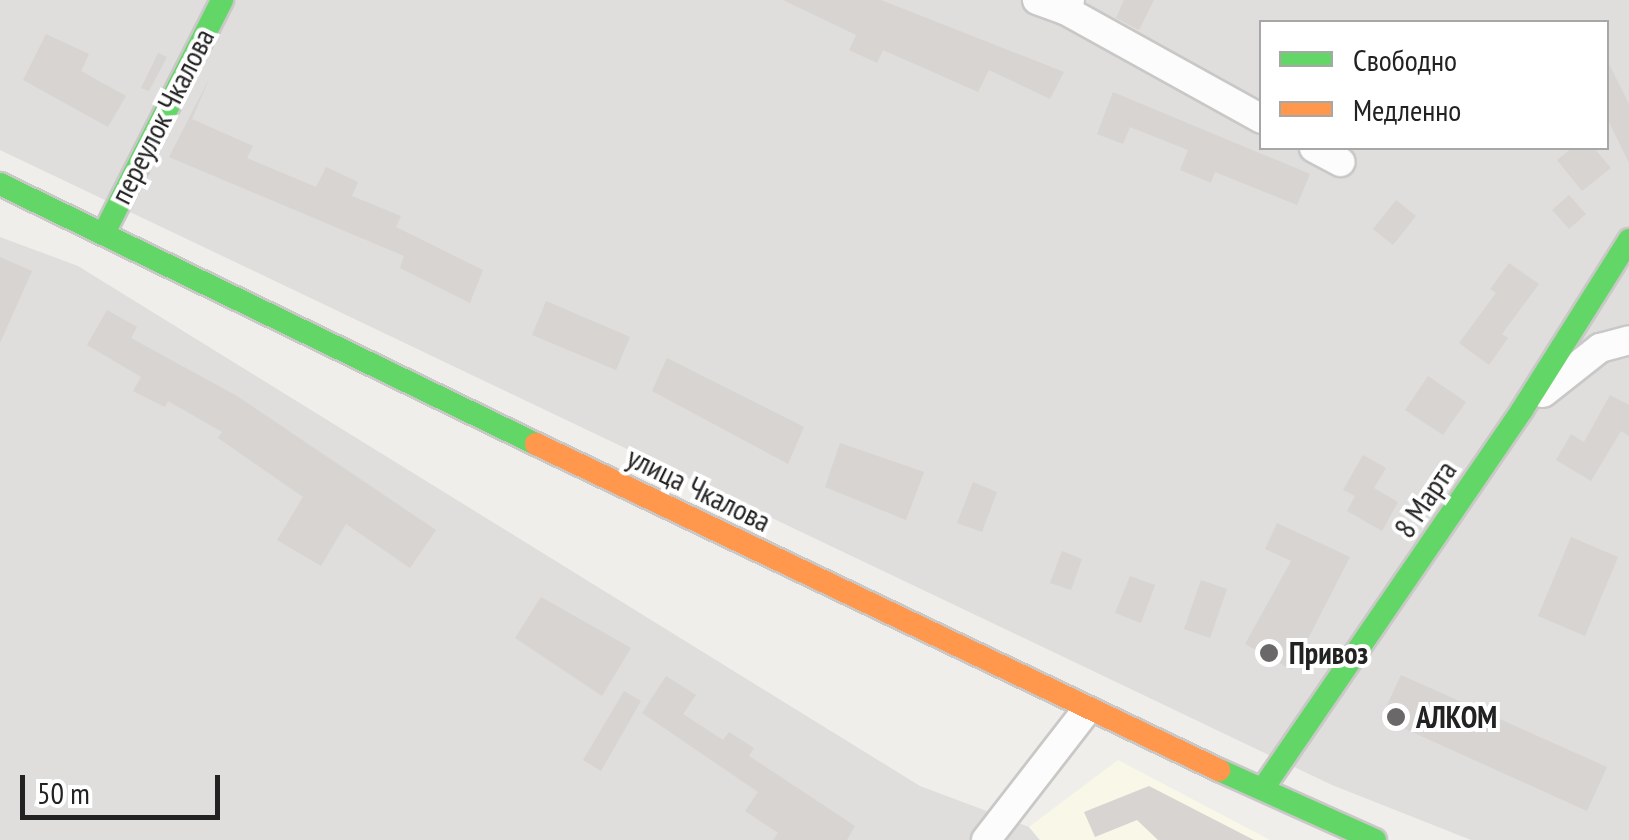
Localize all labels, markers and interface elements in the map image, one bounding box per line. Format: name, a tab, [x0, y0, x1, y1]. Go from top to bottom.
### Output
legend	[1259, 20, 1609, 150]
street label: переулок Чкалова	[102, 22, 222, 210]
text: Свободно	[1353, 40, 1457, 79]
text: Медленно	[1353, 90, 1461, 129]
street label: улица Чкалова	[621, 439, 777, 539]
street label: 8 Марта	[1386, 454, 1464, 544]
place label: Привоз	[1289, 635, 1368, 671]
marker: Привоз	[1258, 642, 1280, 664]
place label: АЛКОМ	[1416, 699, 1497, 735]
marker: АЛКОМ	[1385, 706, 1407, 728]
scale bar	[25, 755, 225, 817]
text: 50 m	[37, 773, 90, 812]

